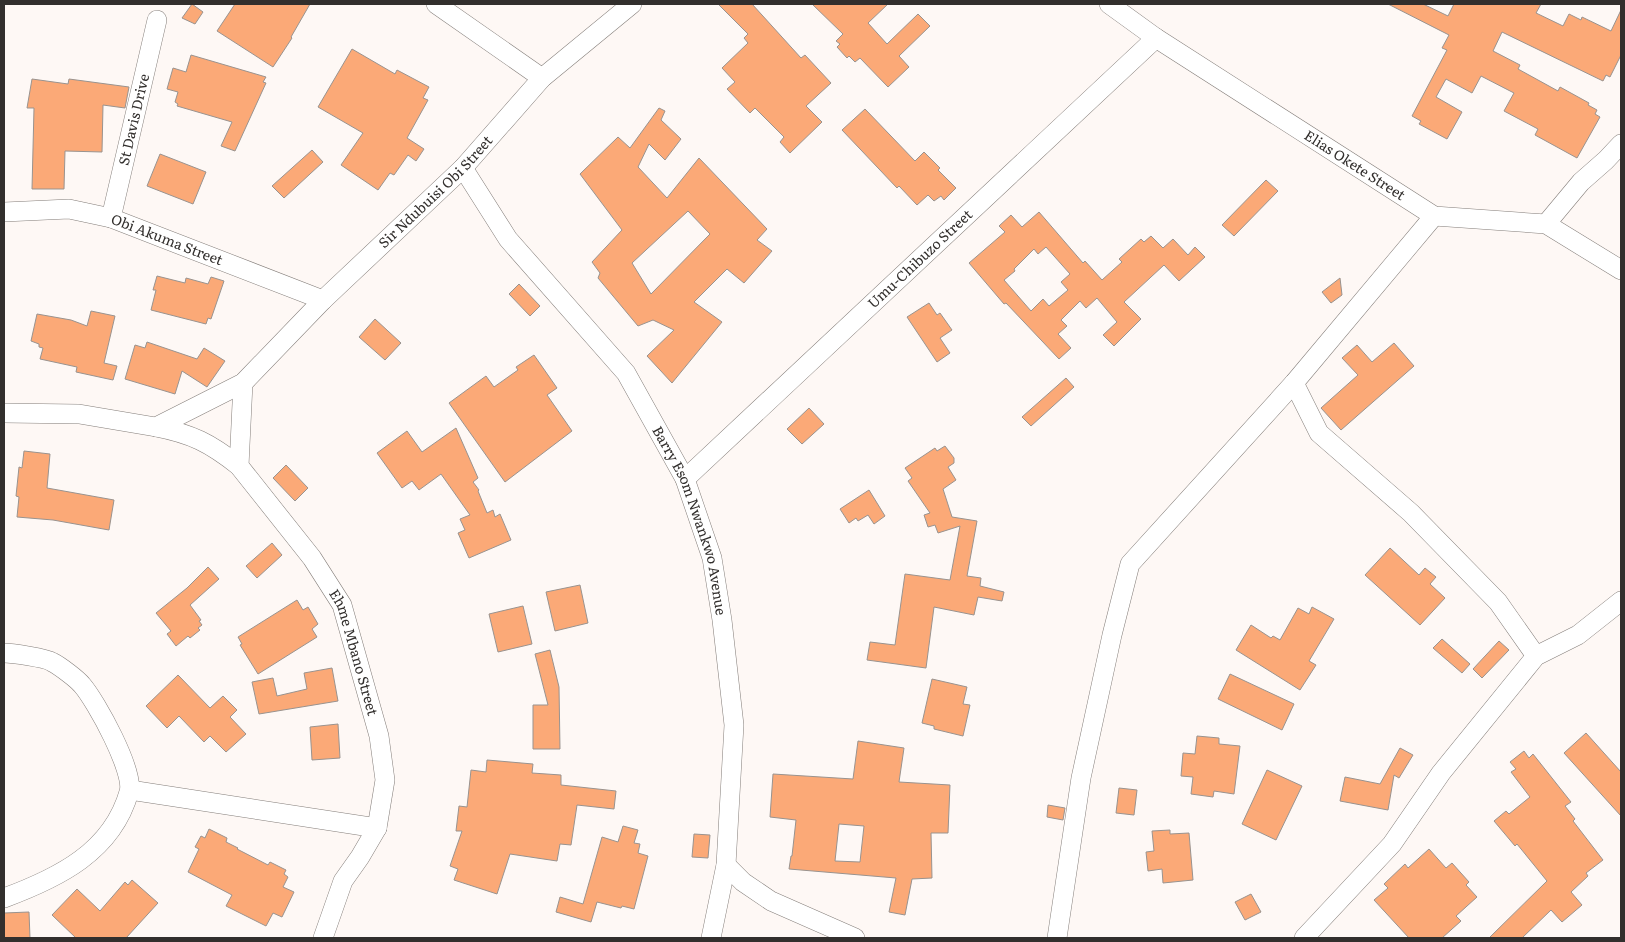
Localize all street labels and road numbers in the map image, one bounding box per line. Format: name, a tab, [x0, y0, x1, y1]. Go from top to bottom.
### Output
street label: St Davis Drive	[113, 72, 153, 167]
street label: Elias Okete Street	[1301, 125, 1410, 204]
street label: Sir Ndubuisi Obi Street	[373, 130, 497, 252]
street label: Umu-Chibuzo Street	[863, 204, 976, 312]
street label: Obi Akuma Street	[109, 208, 226, 269]
street label: Barry Esom Nwankwo Avenue	[648, 422, 732, 617]
street label: Ehme Mbano Street	[325, 585, 384, 718]

